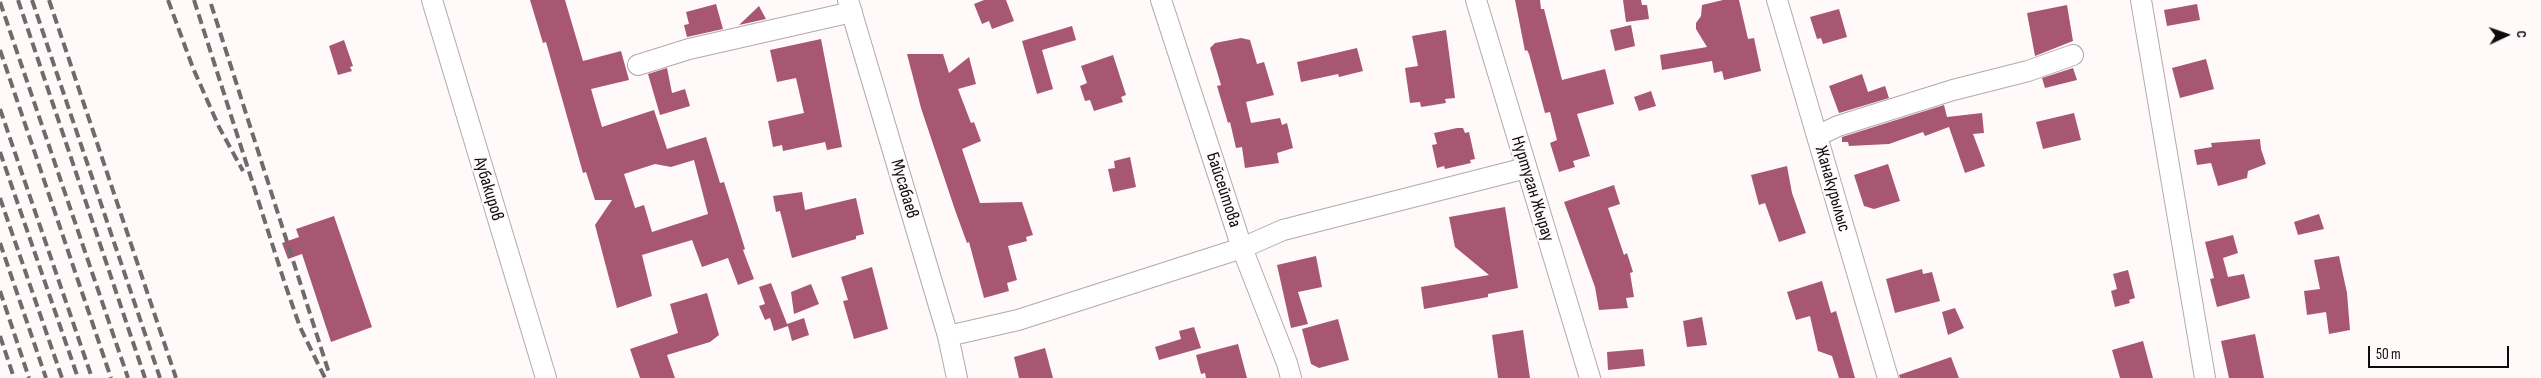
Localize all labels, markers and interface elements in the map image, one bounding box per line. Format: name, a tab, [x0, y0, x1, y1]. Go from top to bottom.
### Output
north arrow	[2481, 10, 2531, 60]
text: С	[2513, 30, 2530, 38]
street label: Нуртуган Жырау	[1506, 134, 1558, 244]
street label: Жанакурылыс	[1809, 144, 1855, 234]
street label: Байсейтова	[1201, 150, 1245, 230]
street label: Аубакиров	[468, 155, 508, 223]
street label: Мусабаев	[885, 157, 923, 221]
scale bar	[2371, 336, 2512, 368]
text: 50 m	[2376, 345, 2401, 364]

